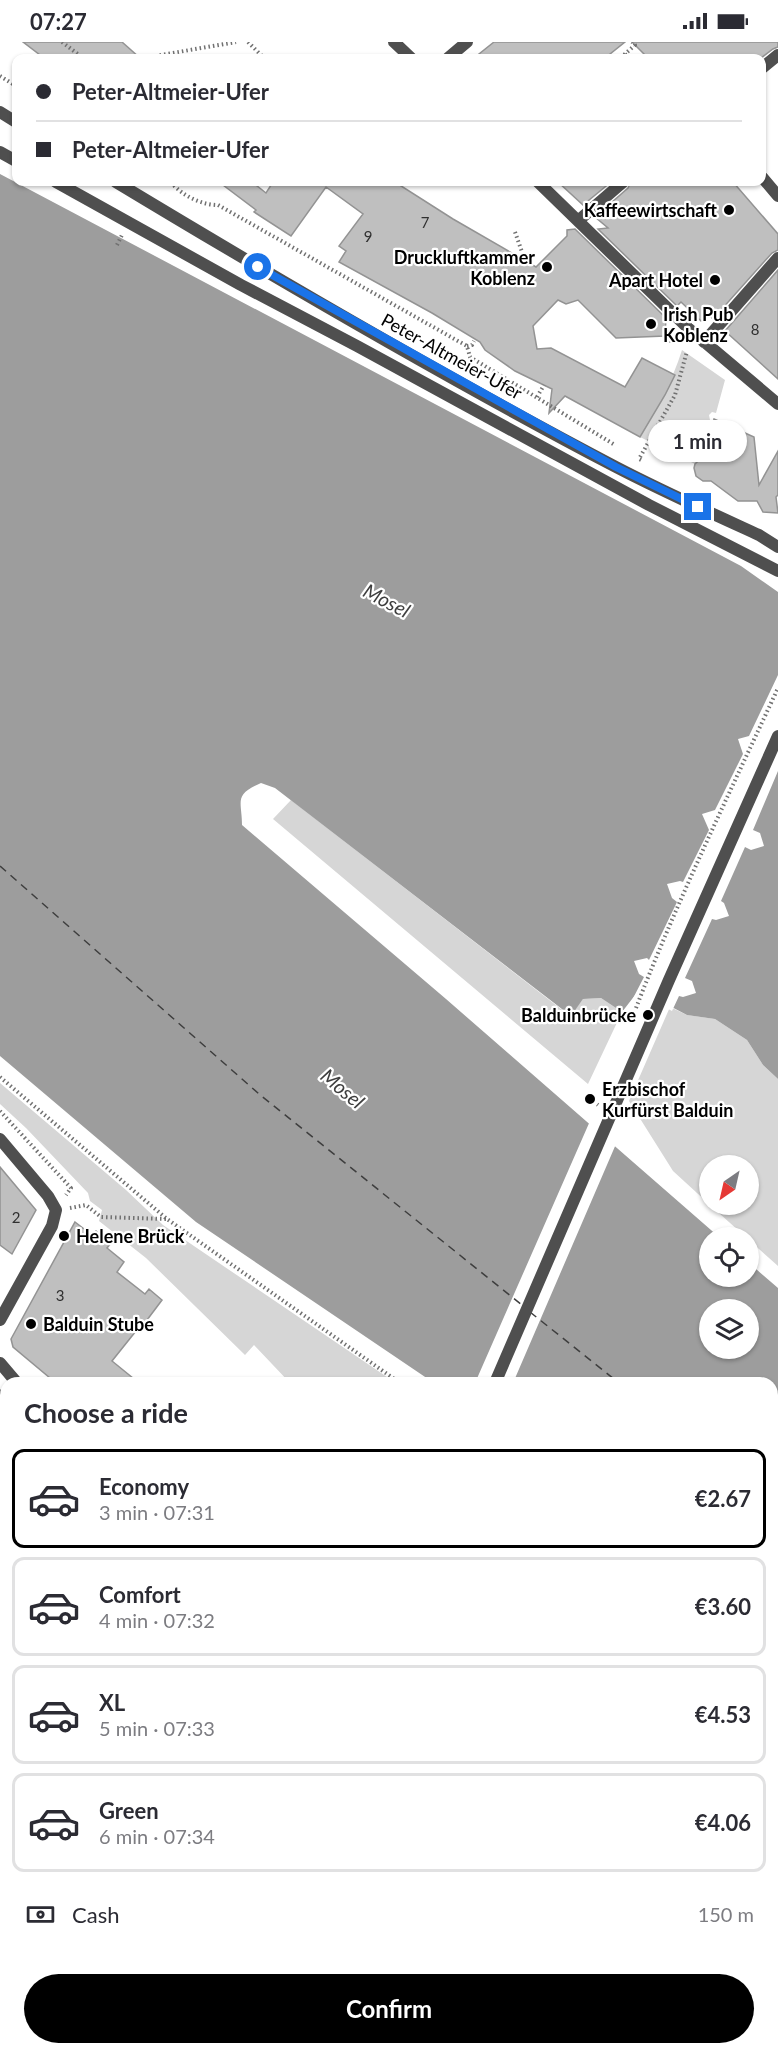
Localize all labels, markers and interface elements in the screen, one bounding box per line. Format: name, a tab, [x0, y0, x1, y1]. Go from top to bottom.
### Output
text: 07:27	[30, 8, 87, 35]
text: Peter-Altmeier-Ufer	[72, 78, 269, 105]
text: Peter-Altmeier-Ufer	[72, 136, 269, 163]
place label: Kaffeewirtschaft	[584, 199, 717, 221]
marker: Kaffeewirtschaft	[722, 203, 736, 217]
house number: 7	[421, 213, 430, 231]
house number: 9	[364, 227, 372, 245]
place label: Druckluftkammer Koblenz	[394, 246, 535, 289]
route start	[244, 253, 271, 280]
marker: Druckluftkammer Koblenz	[540, 260, 554, 274]
place label: Apart Hotel	[608, 269, 703, 291]
marker: Apart Hotel	[708, 273, 722, 287]
place label: Irish Pub Koblenz	[663, 303, 733, 346]
street label: Peter-Altmeier-Ufer	[378, 308, 527, 404]
marker: Irish Pub Koblenz	[644, 317, 658, 331]
house number: 8	[751, 320, 759, 338]
callout: 1 min	[648, 420, 748, 462]
text: 1 min	[673, 429, 722, 453]
route end	[684, 493, 711, 520]
water label: Mosel	[360, 578, 415, 622]
place label: Balduinbrücke	[521, 1004, 636, 1026]
marker: Balduinbrücke	[641, 1008, 655, 1022]
water label: Mosel	[316, 1063, 370, 1113]
place label: Erzbischof Kurfürst Balduin	[602, 1078, 733, 1121]
marker: Erzbischof Kurfürst Balduin	[583, 1092, 597, 1106]
north arrow	[699, 1155, 759, 1215]
map controls	[699, 1155, 759, 1359]
house number: 2	[12, 1208, 20, 1226]
place label: Helene Brück	[76, 1225, 185, 1247]
button: locate	[699, 1227, 759, 1287]
marker: Helene Brück	[57, 1229, 71, 1243]
house number: 3	[56, 1286, 64, 1304]
button: layers	[699, 1299, 759, 1359]
place label: Balduin Stube	[43, 1313, 154, 1335]
marker: Balduin Stube	[24, 1317, 38, 1331]
text: Choose a ride	[24, 1396, 188, 1429]
icon: car	[27, 1472, 81, 1526]
text: Economy	[99, 1473, 189, 1500]
text: €2.67	[695, 1485, 751, 1512]
text: 3 min · 07:31	[99, 1500, 215, 1524]
icon: car	[27, 1580, 81, 1634]
text: Comfort	[99, 1581, 181, 1608]
text: €3.60	[695, 1593, 751, 1620]
text: 4 min · 07:32	[99, 1608, 215, 1632]
icon: car	[27, 1688, 81, 1742]
text: XL	[99, 1689, 125, 1716]
text: €4.53	[695, 1701, 751, 1728]
text: 5 min · 07:33	[99, 1716, 215, 1740]
icon: car	[27, 1796, 81, 1850]
text: Green	[99, 1797, 159, 1824]
text: €4.06	[695, 1809, 751, 1836]
text: 6 min · 07:34	[99, 1824, 215, 1848]
icon: cash	[24, 1898, 57, 1931]
text: Cash	[72, 1901, 119, 1928]
text: 150 m	[698, 1902, 754, 1926]
button: Confirm	[24, 1974, 754, 2043]

